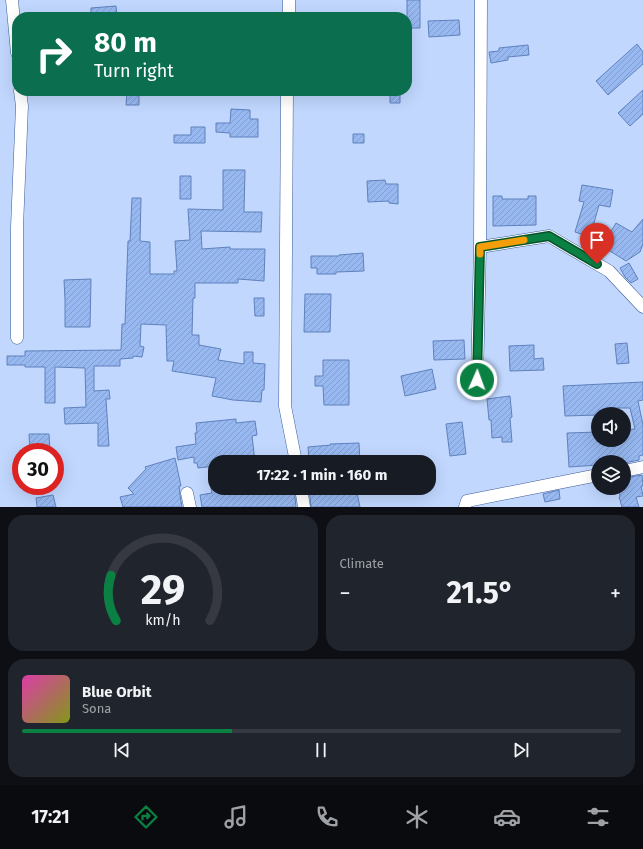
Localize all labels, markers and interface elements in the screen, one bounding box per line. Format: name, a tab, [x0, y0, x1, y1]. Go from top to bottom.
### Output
text: 80 m	[94, 26, 157, 59]
icon: right	[28, 28, 80, 80]
text: Turn right	[94, 60, 174, 82]
pin	[580, 223, 614, 264]
icon: arrive	[586, 229, 608, 251]
position arrow	[456, 359, 498, 401]
map controls	[591, 407, 631, 495]
button: sound	[591, 407, 631, 447]
speed limit sign: 30	[12, 443, 64, 495]
button: layers	[591, 455, 631, 495]
text: 17:22 · 1 min · 160 m	[256, 466, 388, 484]
text: Climate	[340, 556, 384, 571]
text: 29	[141, 565, 185, 615]
text: 21.5°	[446, 575, 514, 611]
text: −	[340, 580, 351, 607]
text: +	[610, 580, 621, 607]
text: km/h	[145, 612, 180, 629]
text: Blue Orbit	[82, 683, 151, 701]
text: Sona	[82, 701, 111, 716]
icon: previous	[111, 739, 133, 761]
icon: pause	[310, 739, 332, 761]
icon: next	[510, 739, 532, 761]
icon: directions	[132, 803, 160, 831]
icon: music	[222, 803, 250, 831]
icon: phone	[313, 803, 341, 831]
icon: climate	[403, 803, 431, 831]
icon: car	[493, 803, 521, 831]
icon: filters	[584, 803, 612, 831]
text: 17:21	[31, 806, 70, 828]

